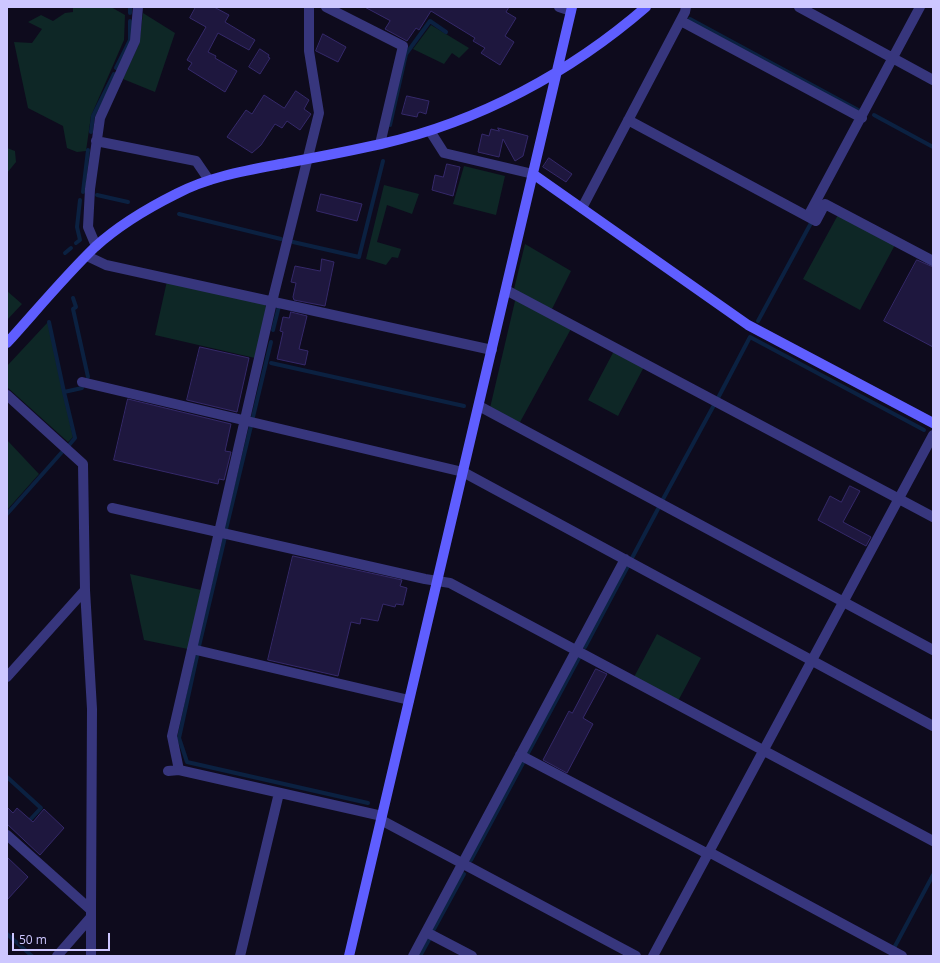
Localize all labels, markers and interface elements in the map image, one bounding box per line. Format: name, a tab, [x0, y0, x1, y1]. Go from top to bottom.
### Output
scale bar	[14, 925, 112, 951]
text: 50 m	[19, 931, 47, 948]

